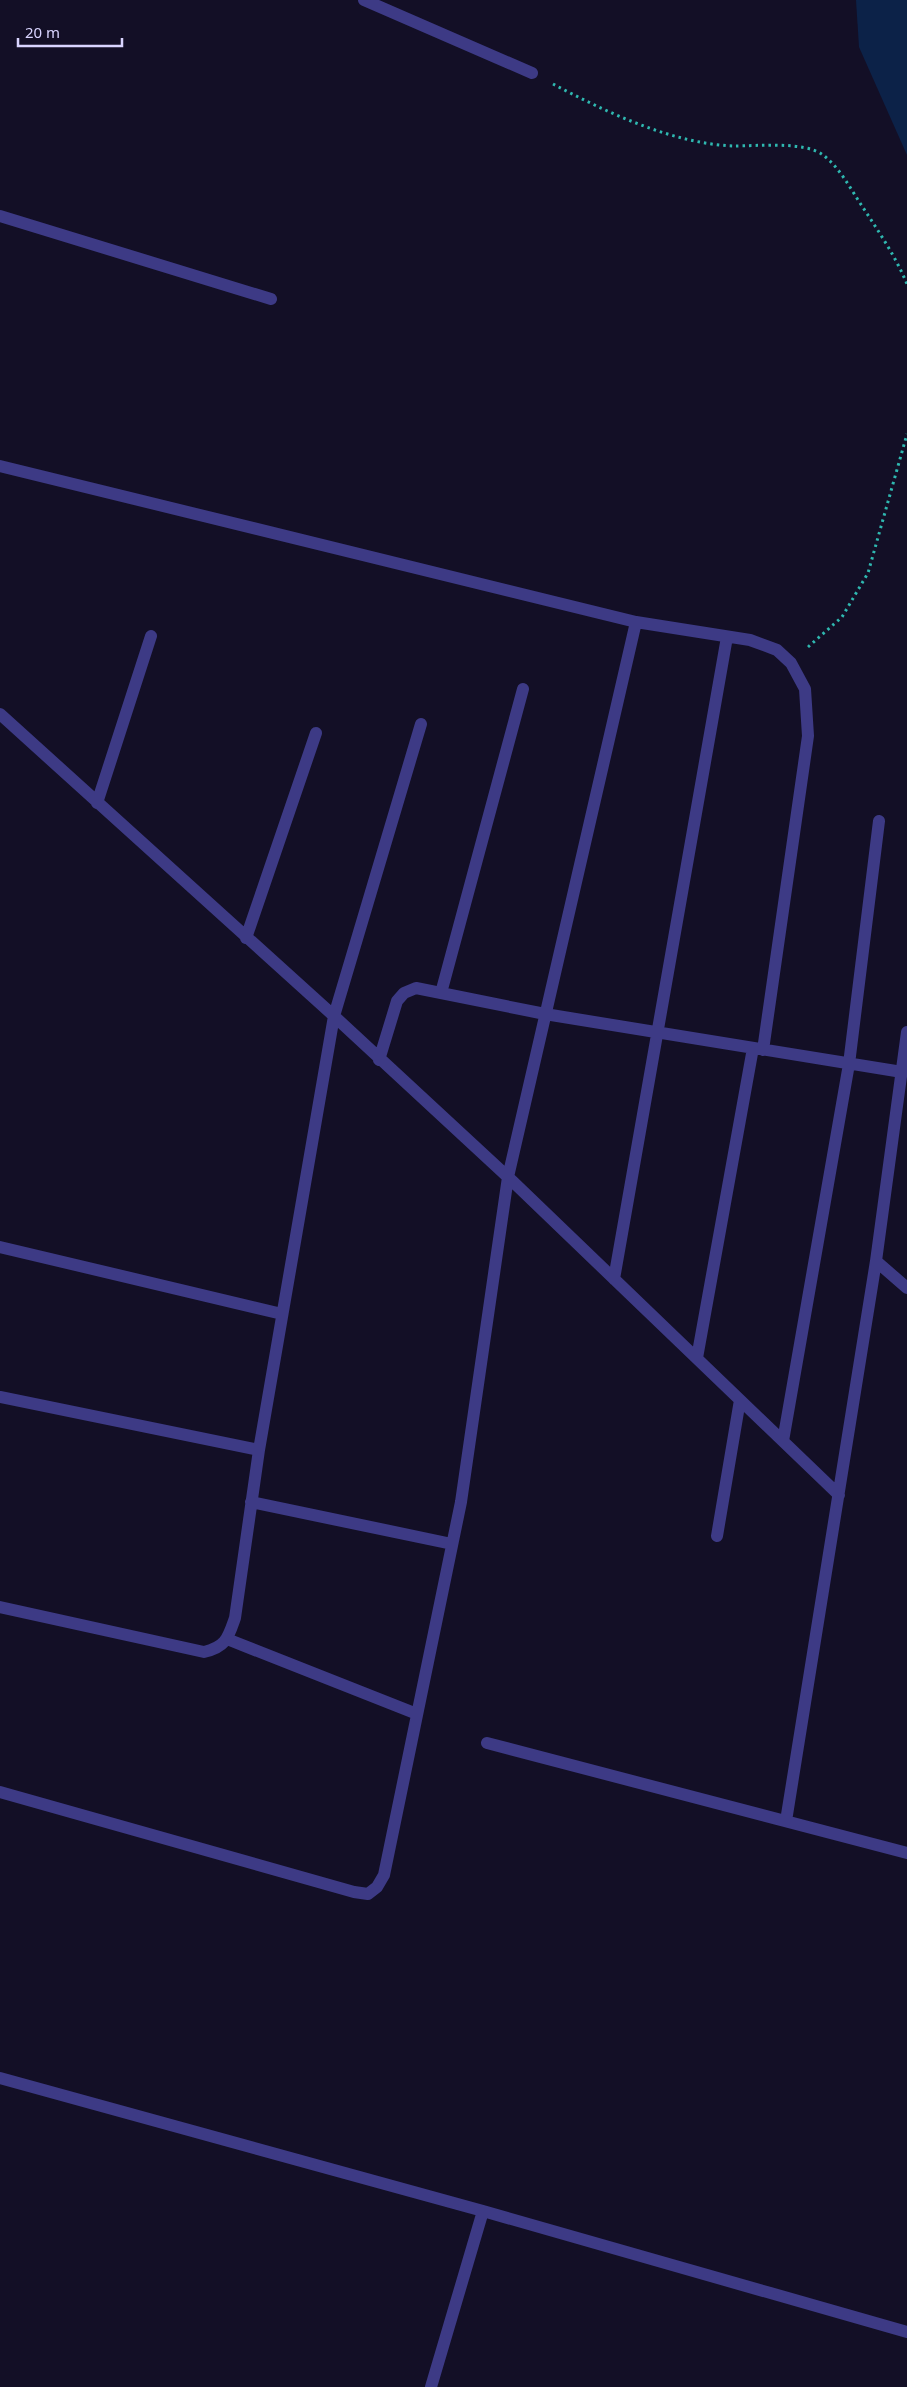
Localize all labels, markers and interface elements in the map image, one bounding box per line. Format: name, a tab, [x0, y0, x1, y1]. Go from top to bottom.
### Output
scale bar	[18, 15, 121, 47]
text: 20 m	[25, 22, 60, 42]

